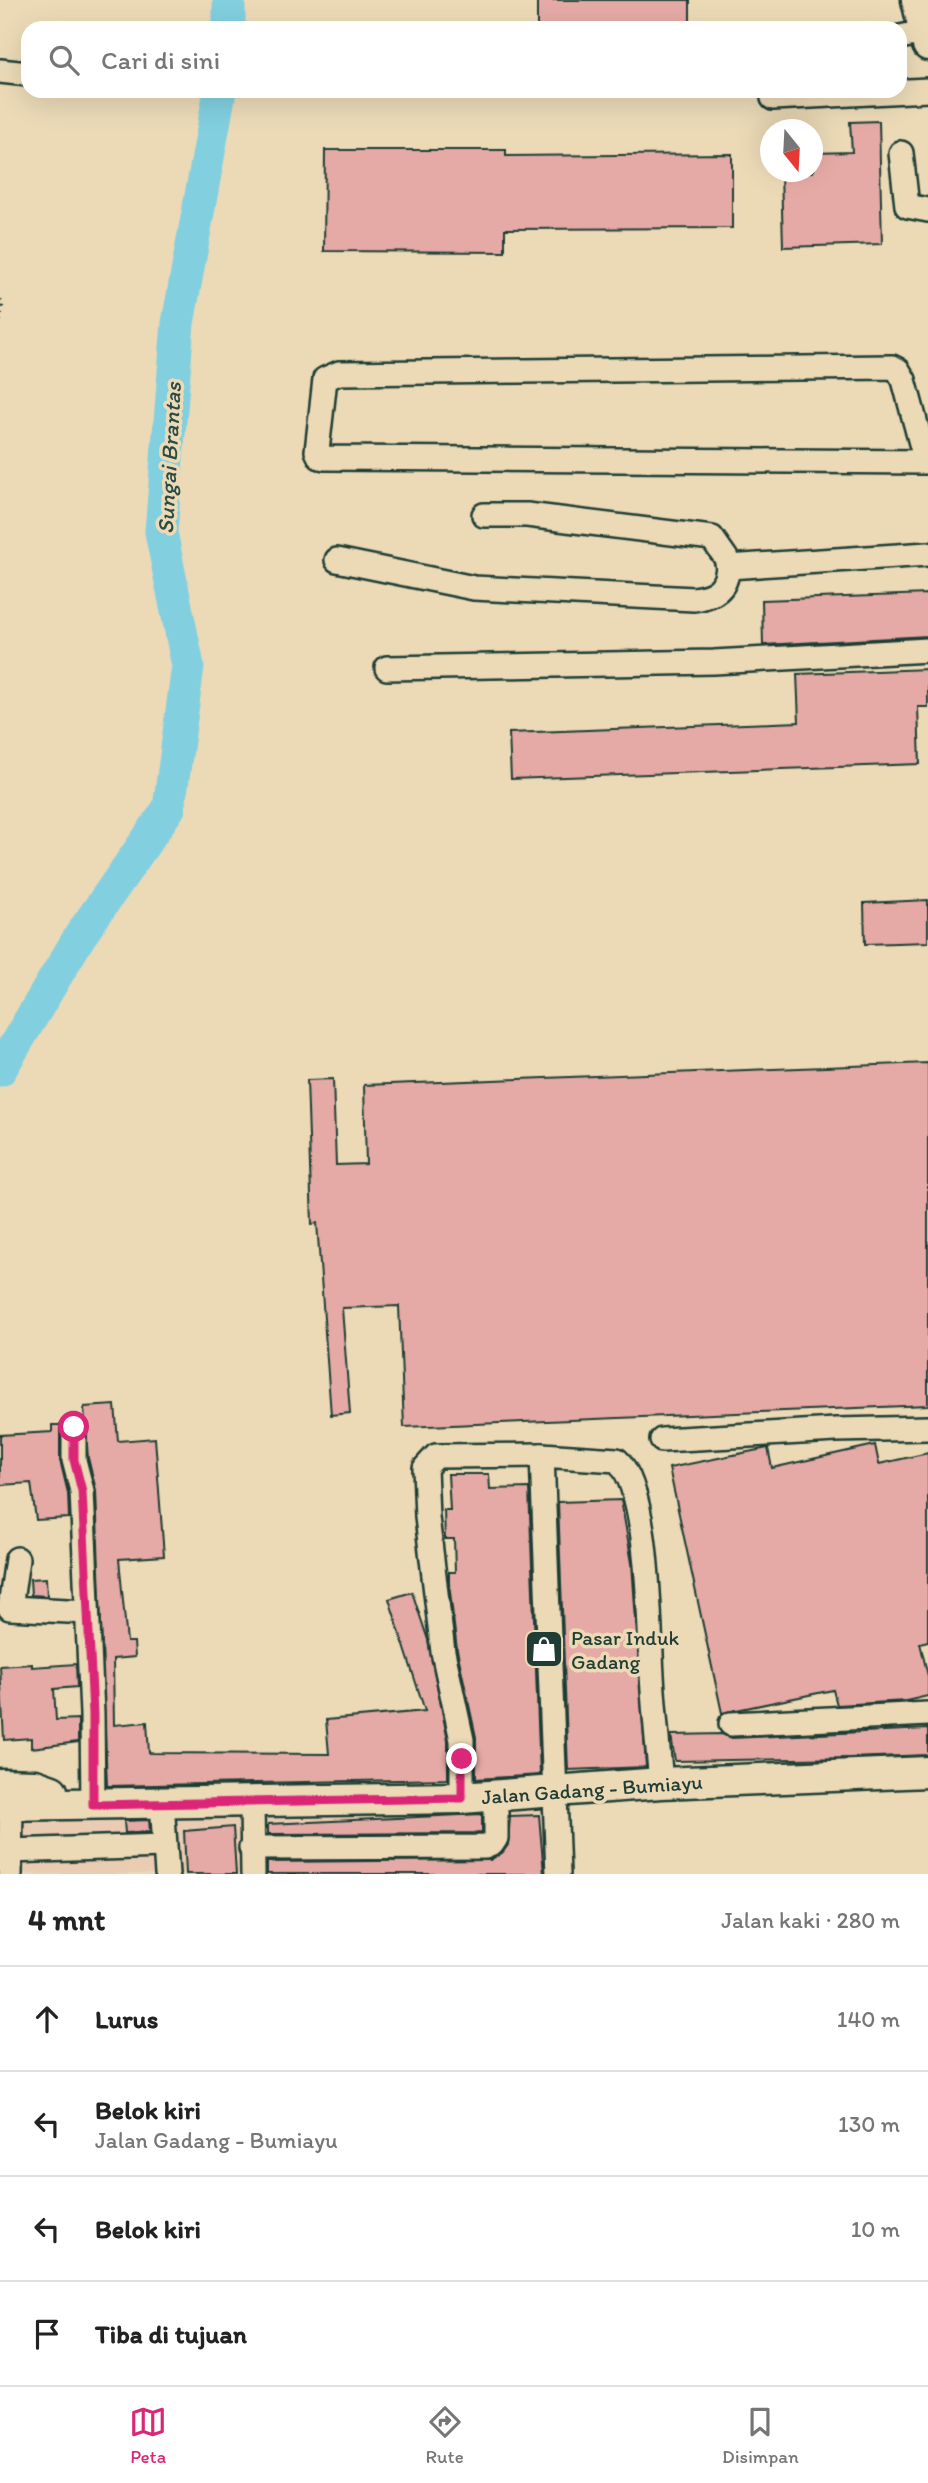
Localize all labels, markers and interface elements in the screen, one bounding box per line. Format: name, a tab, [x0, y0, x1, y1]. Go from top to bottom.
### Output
search box	[21, 21, 907, 98]
icon: search	[45, 41, 83, 79]
text: Cari di sini	[101, 44, 220, 76]
north arrow	[760, 119, 823, 182]
water label: Sungai Brantas	[151, 381, 187, 535]
route start	[58, 1411, 89, 1442]
place label: Pasar Induk Gadang	[571, 1625, 680, 1674]
shop icon: Pasar Induk Gadang	[523, 1628, 565, 1670]
route end	[446, 1743, 477, 1774]
street label: Jalan Gadang - Bumiayu	[481, 1769, 704, 1809]
text: 4 mnt	[28, 1901, 105, 1938]
text: Jalan kaki · 280 m	[721, 1906, 900, 1934]
icon: ahead	[28, 2000, 66, 2038]
text: Lurus	[95, 2003, 158, 2035]
text: 140 m	[837, 2005, 900, 2033]
text: Belok kiri	[95, 2094, 201, 2126]
icon: left	[28, 2105, 66, 2143]
text: 130 m	[838, 2110, 900, 2138]
text: Jalan Gadang - Bumiayu	[95, 2126, 338, 2154]
icon: left	[28, 2210, 66, 2248]
text: Belok kiri	[95, 2213, 201, 2245]
text: 10 m	[851, 2215, 900, 2243]
icon: arrive	[28, 2315, 66, 2353]
text: Tiba di tujuan	[95, 2318, 247, 2350]
tab: Peta	[129, 2403, 167, 2468]
tab: Rute	[426, 2403, 464, 2468]
tab: Disimpan	[722, 2403, 799, 2468]

